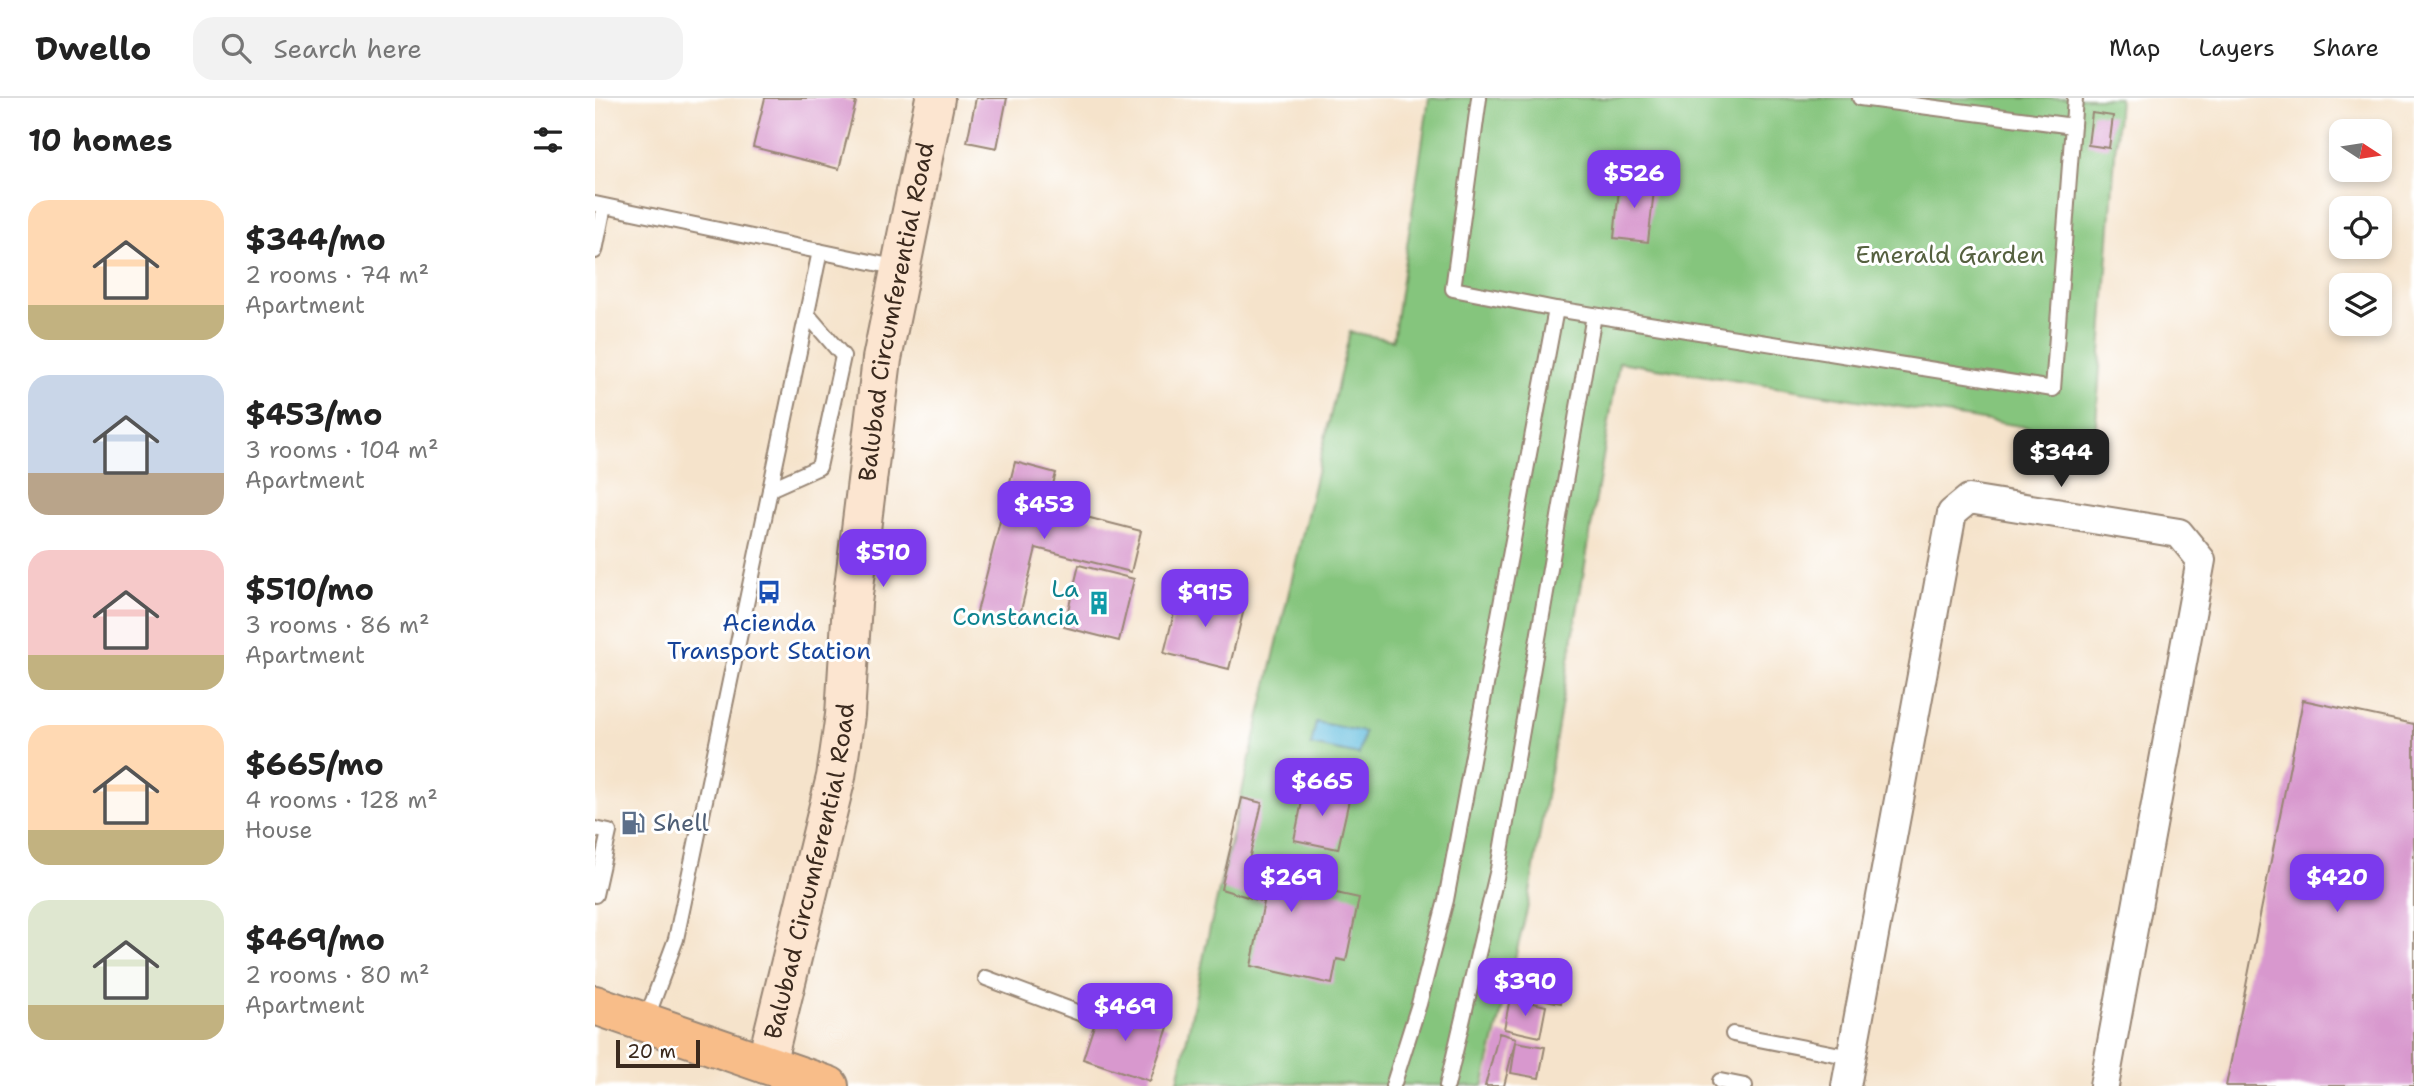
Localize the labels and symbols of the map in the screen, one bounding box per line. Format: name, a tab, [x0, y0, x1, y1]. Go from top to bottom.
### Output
north arrow	[2329, 119, 2392, 182]
street label: Balubad Circumferential Road	[851, 139, 942, 483]
pin: $526	[1593, 150, 1675, 210]
park label: Emerald Garden	[1855, 239, 2045, 271]
pin: $344	[2020, 430, 2102, 489]
pin: $453	[1003, 482, 1085, 541]
pin: $510	[842, 530, 924, 589]
pin: $915	[1164, 570, 1246, 629]
place label: La Constancia	[952, 573, 1079, 633]
bus stop icon: Acienda Transport Station	[755, 578, 783, 606]
building icon: La Constancia	[1085, 589, 1113, 617]
place label: Acienda Transport Station	[667, 607, 871, 667]
street label: Balubad Circumferential Road	[757, 702, 862, 1042]
pin: $665	[1281, 758, 1363, 818]
place label: Shell	[653, 807, 710, 839]
fuel station icon: Shell	[619, 809, 647, 837]
pin: $269	[1250, 854, 1332, 914]
pin: $420	[2296, 854, 2378, 914]
pin: $390	[1484, 958, 1566, 1018]
pin: $469	[1084, 984, 1166, 1043]
scale bar	[616, 1037, 700, 1069]

